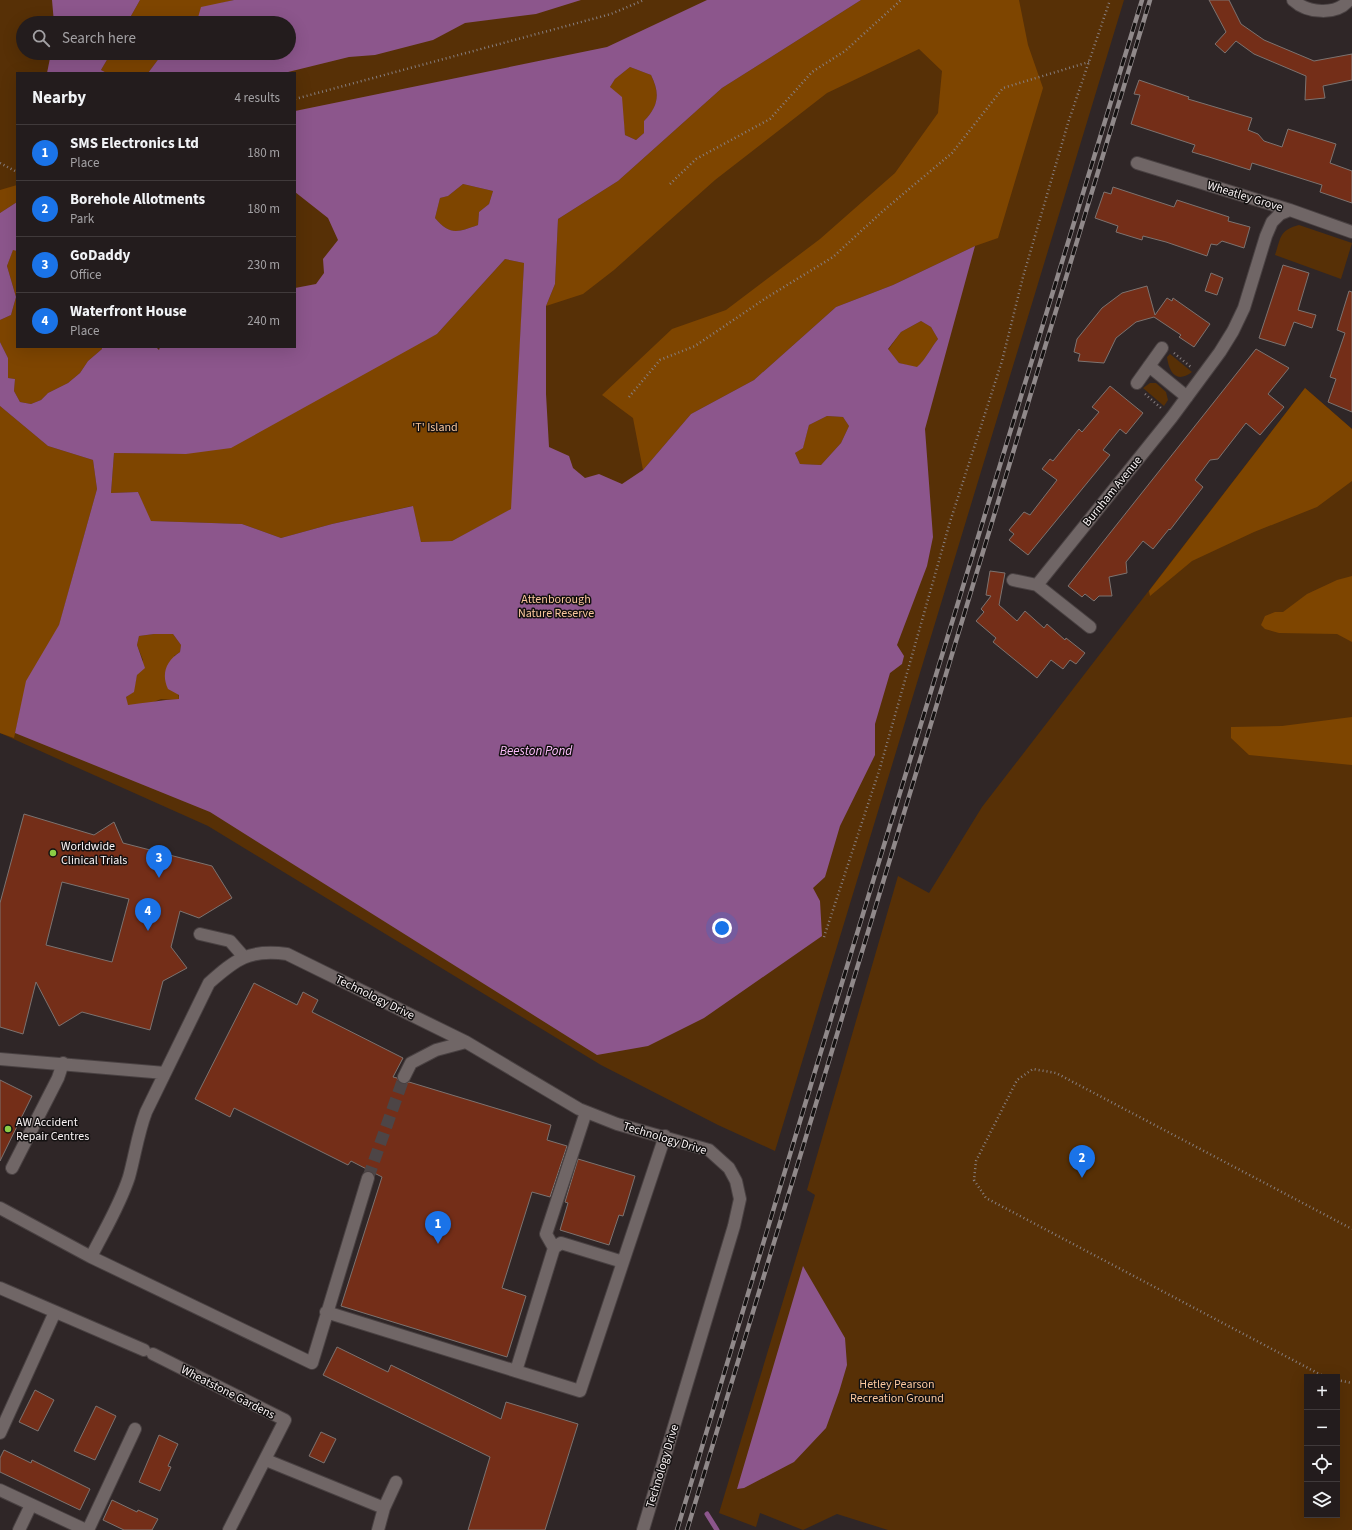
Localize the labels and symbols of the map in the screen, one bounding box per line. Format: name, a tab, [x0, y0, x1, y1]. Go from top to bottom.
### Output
street label: Wheatley Grove	[1205, 177, 1285, 216]
park label: 'T' Island	[412, 419, 458, 436]
street label: Burnham Avenue	[1079, 452, 1146, 530]
park label: Attenborough Nature Reserve	[518, 591, 594, 622]
water label: Beeston Pond	[500, 742, 573, 760]
place label: Worldwide Clinical Trials	[61, 838, 127, 869]
pin: 3	[146, 845, 172, 878]
marker: Worldwide Clinical Trials	[48, 848, 58, 858]
pin: 4	[135, 898, 161, 931]
your location	[712, 918, 732, 938]
street label: Technology Drive	[332, 971, 417, 1024]
place label: AW Accident Repair Centres	[16, 1114, 89, 1145]
street label: Technology Drive	[621, 1118, 709, 1159]
marker: AW Accident Repair Centres	[3, 1124, 13, 1134]
pin: 2	[1069, 1145, 1095, 1178]
pin: 1	[425, 1211, 451, 1244]
street label: Wheatstone Gardens	[178, 1361, 278, 1423]
park label: Hetley Pearson Recreation Ground	[850, 1376, 944, 1407]
street label: Technology Drive	[642, 1422, 683, 1510]

